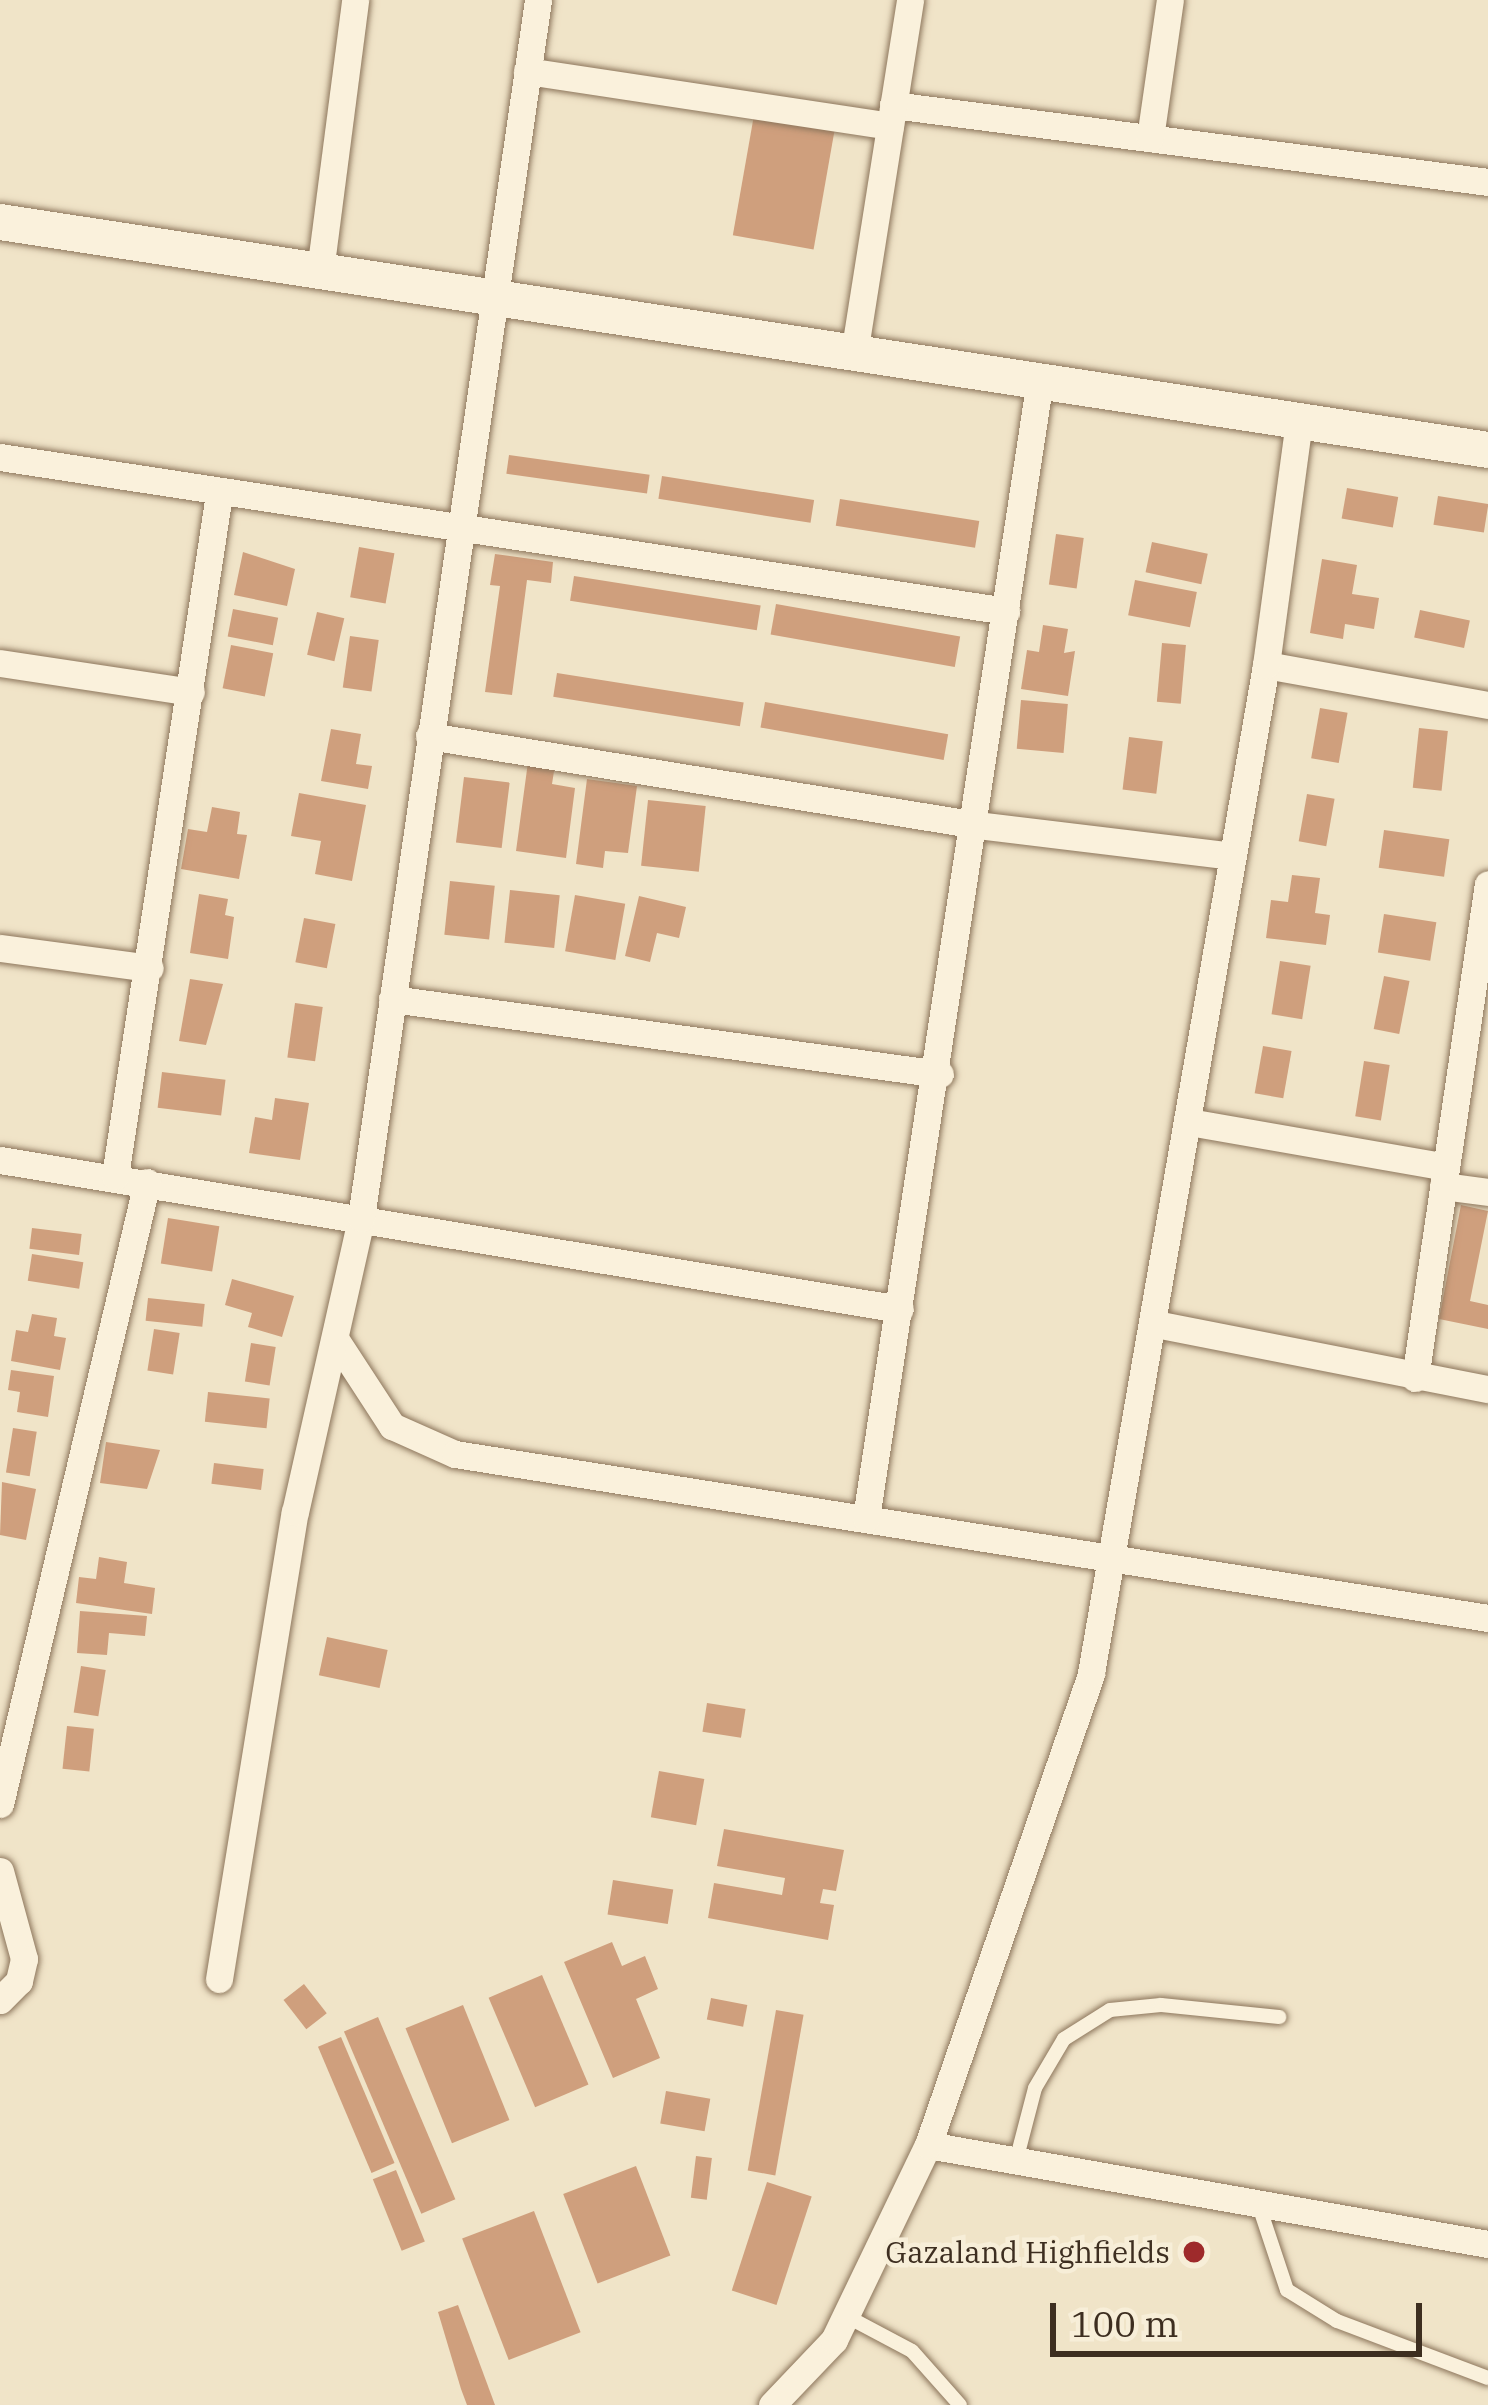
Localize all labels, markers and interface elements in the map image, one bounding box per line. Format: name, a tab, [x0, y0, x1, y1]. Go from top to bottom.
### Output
place label: Gazaland Highfields	[885, 2234, 1170, 2270]
marker: Gazaland Highfields	[1181, 2239, 1207, 2265]
scale bar	[1056, 2279, 1428, 2353]
text: 100 m	[1071, 2300, 1178, 2347]

